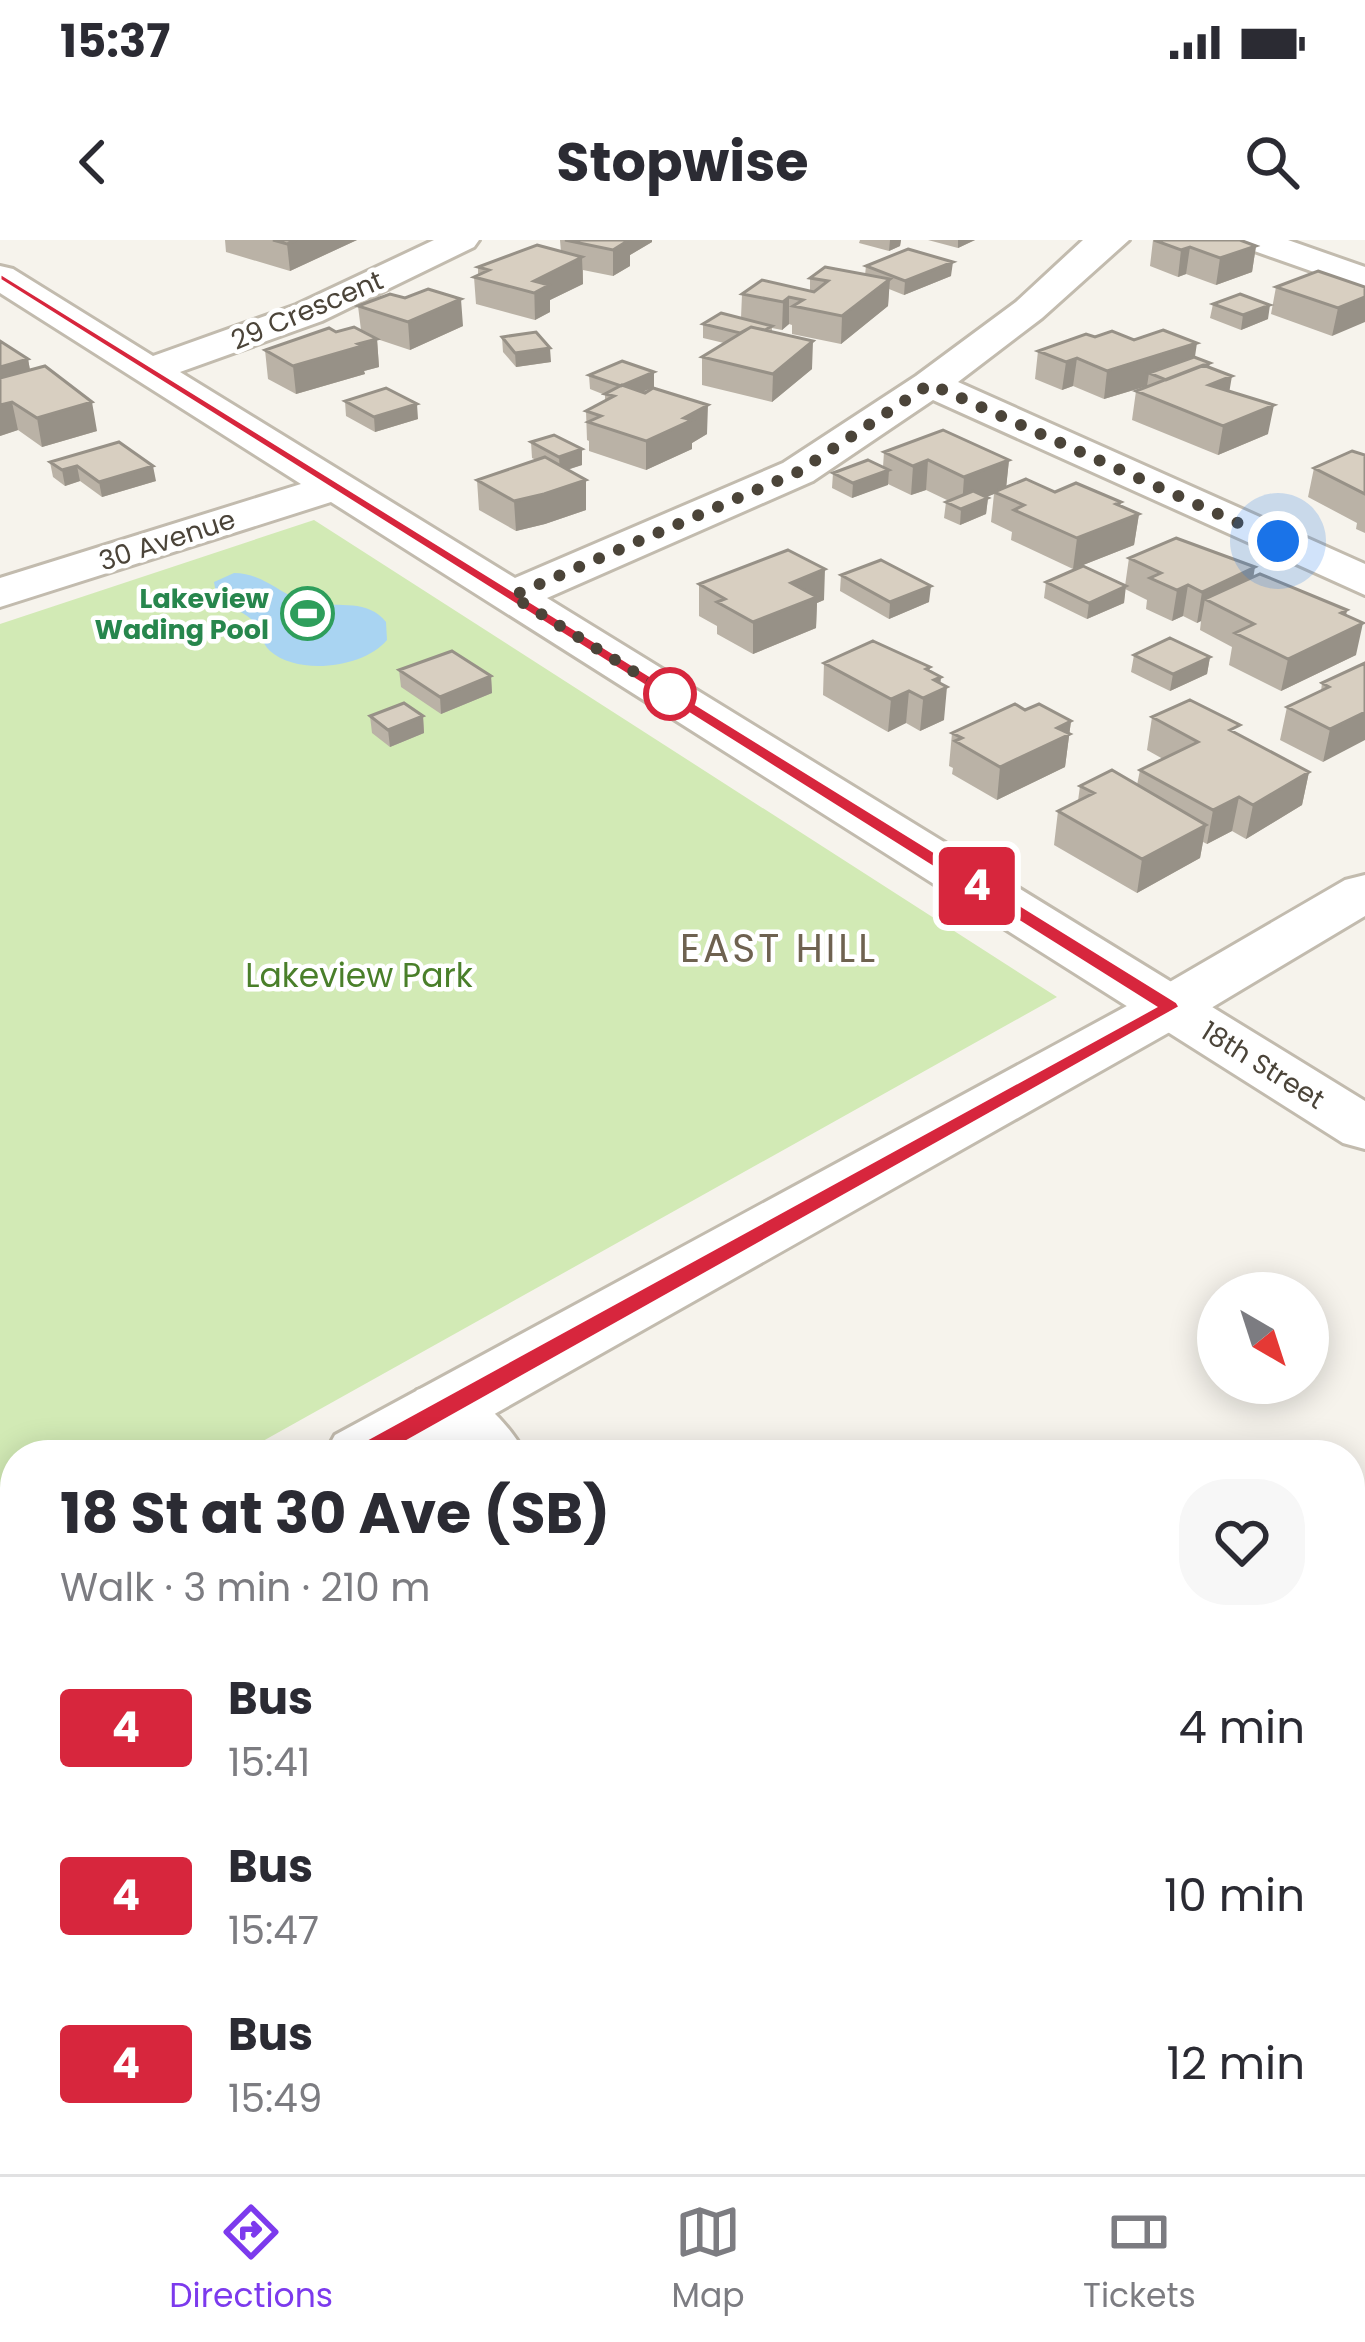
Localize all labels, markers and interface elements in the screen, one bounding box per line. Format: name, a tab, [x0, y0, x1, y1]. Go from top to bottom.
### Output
text: 15:37	[60, 10, 170, 73]
text: Stopwise	[556, 124, 809, 200]
icon: back	[60, 129, 126, 195]
icon: search	[1239, 129, 1305, 195]
street label: 29 Crescent	[225, 261, 389, 359]
street label: 30 Avenue	[94, 501, 240, 579]
your location	[1248, 511, 1308, 571]
place label: Lakeview Wading Pool	[94, 580, 270, 648]
sports icon: Lakeview Wading Pool	[280, 586, 336, 642]
unlabelled marker	[645, 669, 695, 719]
line badge: 4	[938, 847, 1016, 925]
text: 4	[963, 856, 991, 915]
district label: EAST HILL	[680, 921, 878, 976]
park label: Lakeview Park	[245, 952, 473, 999]
street label: 18th Street	[1194, 1012, 1332, 1118]
north arrow	[1197, 1272, 1329, 1404]
map controls	[1197, 1272, 1329, 1404]
text: 18 St at 30 Ave (SB)	[60, 1473, 610, 1553]
button: heart	[1179, 1479, 1305, 1605]
text: Walk · 3 min · 210 m	[60, 1560, 430, 1615]
text: Bus	[228, 1667, 313, 1730]
text: 4 min	[1178, 1696, 1305, 1759]
text: 4	[112, 1698, 140, 1757]
text: 15:41	[228, 1735, 310, 1790]
text: Bus	[228, 1835, 313, 1898]
text: 10 min	[1164, 1864, 1305, 1927]
text: 4	[112, 1866, 140, 1925]
text: 15:47	[228, 1903, 319, 1958]
text: Bus	[228, 2003, 313, 2066]
text: 12 min	[1166, 2032, 1305, 2095]
text: 4	[112, 2034, 140, 2093]
text: 15:49	[228, 2071, 322, 2126]
tab: Directions	[169, 2199, 333, 2321]
tab: Map	[672, 2199, 745, 2321]
tab: Tickets	[1083, 2199, 1196, 2321]

